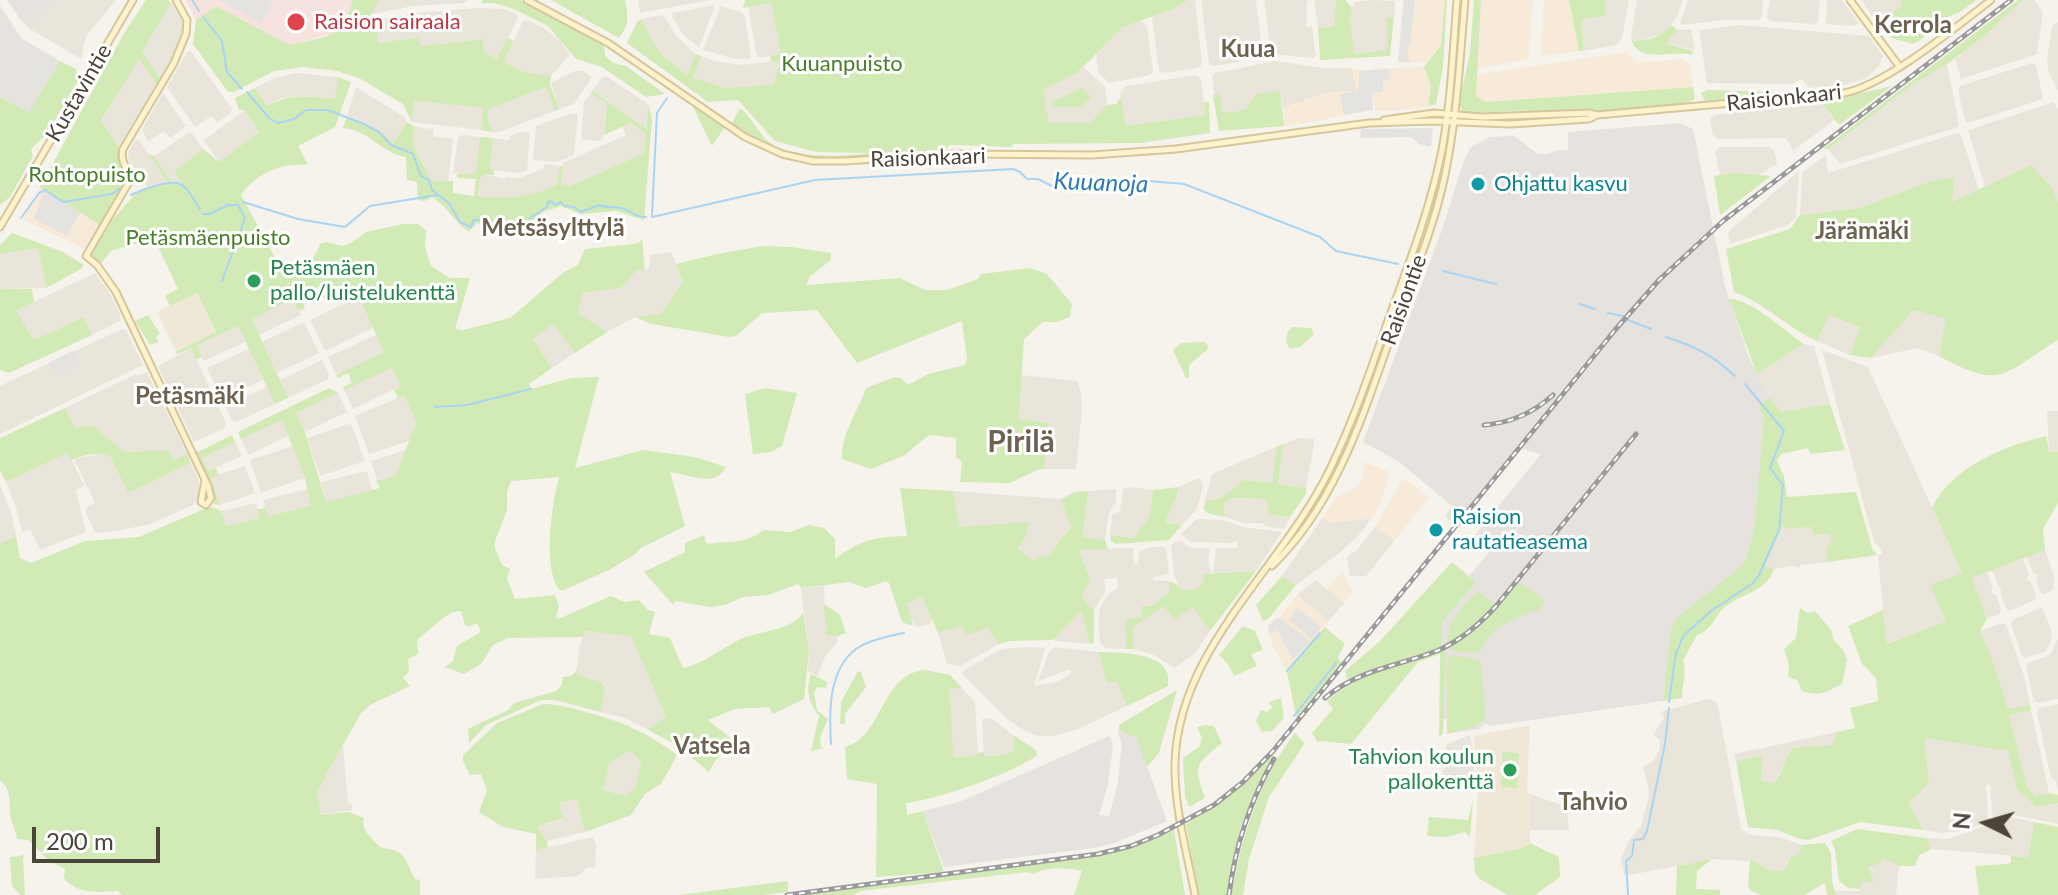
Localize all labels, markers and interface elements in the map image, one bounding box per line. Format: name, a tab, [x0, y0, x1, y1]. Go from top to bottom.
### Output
place label: Raision sairaala	[314, 9, 461, 35]
marker: Raision sairaala	[285, 11, 307, 33]
district label: Kerrola	[1874, 11, 1952, 39]
district label: Kuua	[1220, 35, 1276, 63]
street label: Kustavintie	[40, 39, 118, 147]
park label: Kuuanpuisto	[781, 51, 903, 77]
street label: Raisionkaari	[1725, 79, 1843, 117]
street label: Raisionkaari	[870, 143, 986, 173]
park label: Rohtopuisto	[28, 162, 146, 188]
water label: Kuuanoja	[1053, 167, 1149, 199]
place label: Ohjattu kasvu	[1494, 171, 1628, 197]
marker: Ohjattu kasvu	[1469, 175, 1487, 193]
district label: Metsäsylttylä	[481, 214, 625, 242]
district label: Järämäki	[1815, 217, 1909, 245]
park label: Petäsmäenpuisto	[125, 225, 291, 251]
street label: Raisiontie	[1375, 251, 1433, 349]
place label: Petäsmäen pallo/luistelukenttä	[270, 255, 455, 306]
marker: Petäsmäen pallo/luistelukenttä	[245, 272, 263, 290]
district label: Petäsmäki	[135, 382, 245, 410]
district label: Pirilä	[987, 424, 1055, 460]
place label: Raision rautatieasema	[1452, 504, 1588, 556]
marker: Raision rautatieasema	[1427, 521, 1445, 539]
district label: Vatsela	[673, 732, 751, 760]
place label: Tahvion koulun pallokenttä	[1349, 744, 1494, 796]
marker: Tahvion koulun pallokenttä	[1501, 761, 1519, 779]
north arrow	[1946, 783, 2026, 863]
district label: Tahvio	[1558, 788, 1628, 816]
scale bar	[36, 811, 164, 861]
text: N	[1947, 811, 1976, 830]
text: 200 m	[46, 826, 114, 855]

